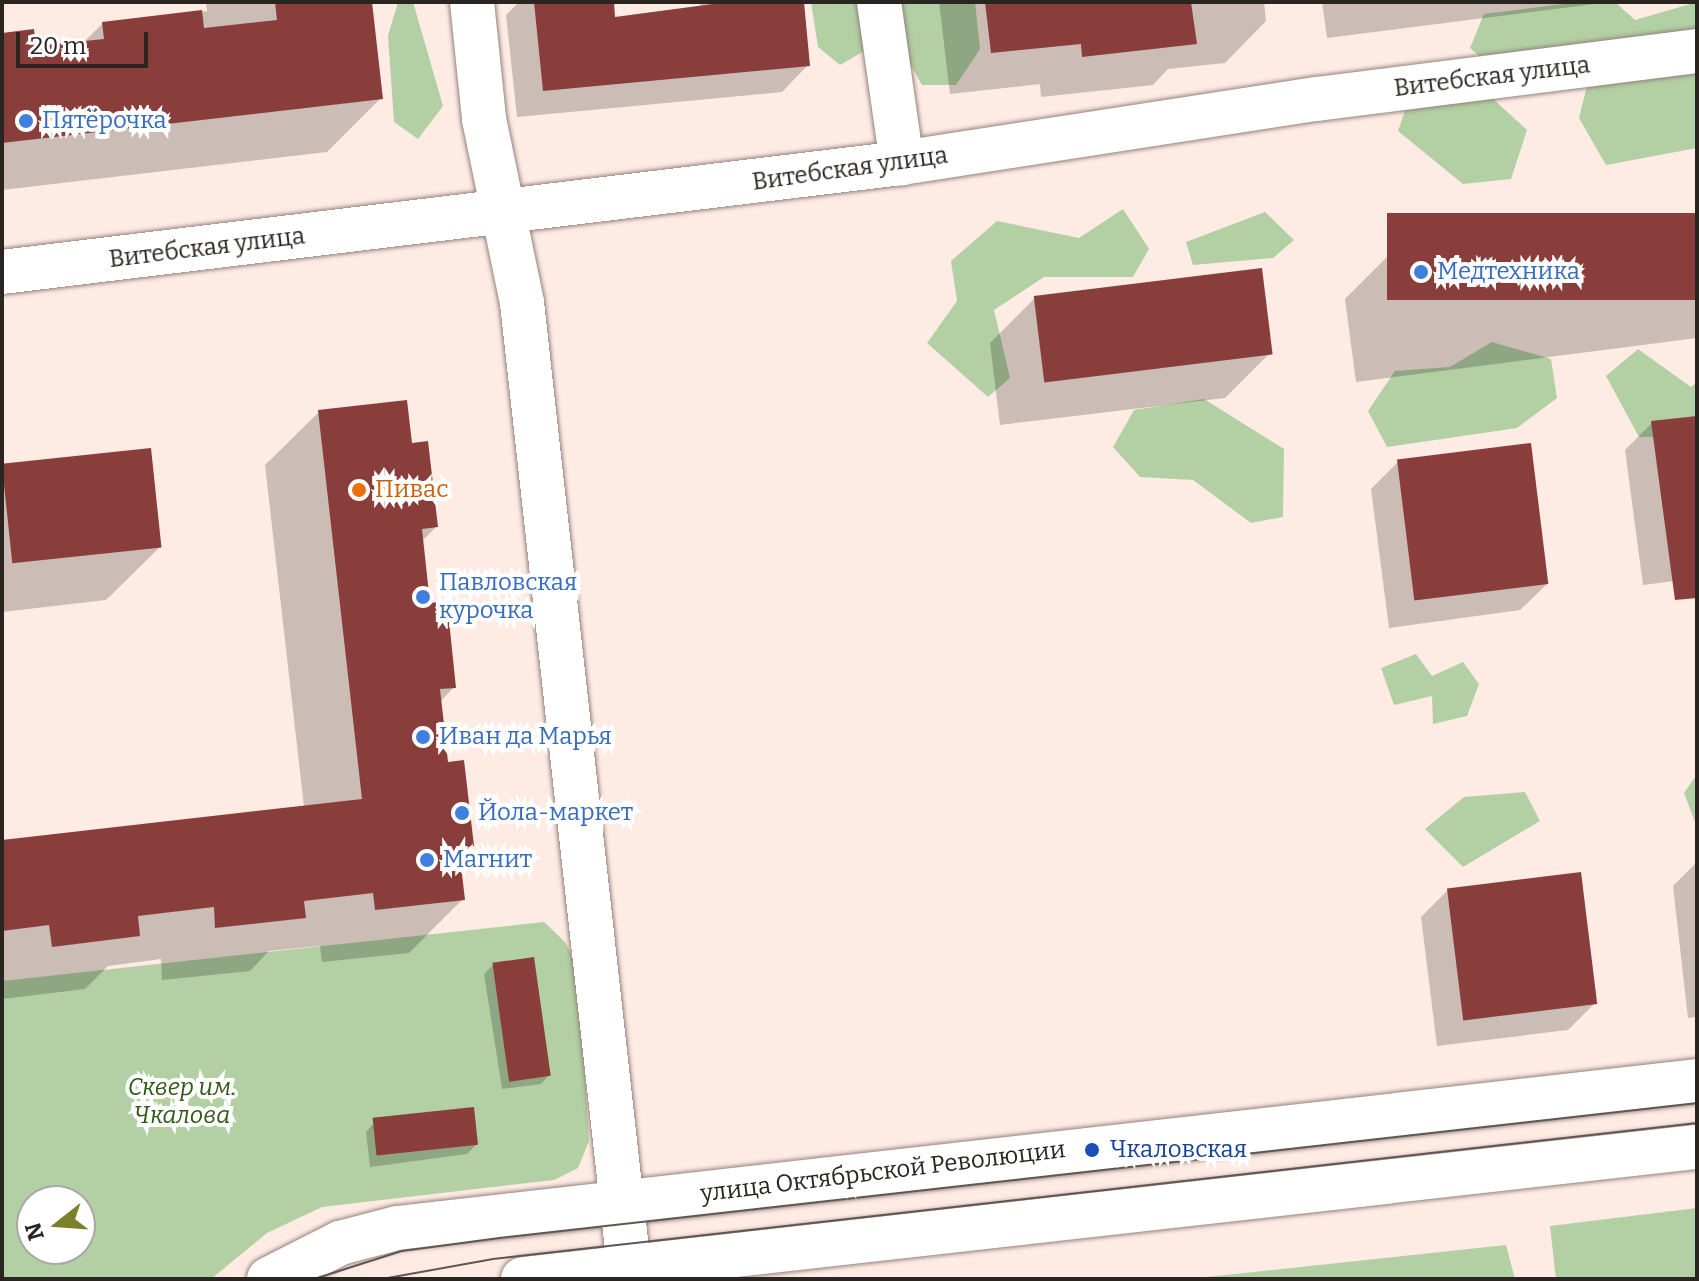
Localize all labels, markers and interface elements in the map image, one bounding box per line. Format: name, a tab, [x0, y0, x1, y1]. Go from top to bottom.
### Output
scale bar	[20, 16, 152, 66]
text: 20 m	[30, 32, 86, 60]
street label: Витебская улица	[1392, 51, 1592, 103]
place label: Пятёрочка	[42, 107, 167, 135]
marker: Пятёрочка	[17, 112, 35, 130]
street label: Витебская улица	[750, 141, 950, 197]
street label: Витебская улица	[107, 222, 307, 274]
place label: Медтехника	[1437, 258, 1580, 286]
marker: Медтехника	[1412, 263, 1430, 281]
place label: Пивас	[375, 476, 449, 504]
marker: Пивас	[350, 481, 368, 499]
place label: Павловская курочка	[439, 569, 577, 625]
marker: Павловская курочка	[414, 588, 432, 606]
place label: Иван да Марья	[439, 723, 612, 751]
marker: Иван да Марья	[414, 728, 432, 746]
place label: Йола-маркет	[478, 799, 633, 827]
marker: Йола-маркет	[453, 804, 471, 822]
place label: Магнит	[443, 846, 532, 874]
marker: Магнит	[418, 851, 436, 869]
park label: Сквер им. Чкалова	[128, 1074, 236, 1130]
street label: улица Октябрьской Революции	[699, 1135, 1067, 1209]
place label: Чкаловская	[1110, 1136, 1247, 1164]
marker: Чкаловская	[1081, 1139, 1103, 1161]
north arrow	[16, 1185, 96, 1265]
text: N	[19, 1220, 50, 1244]

